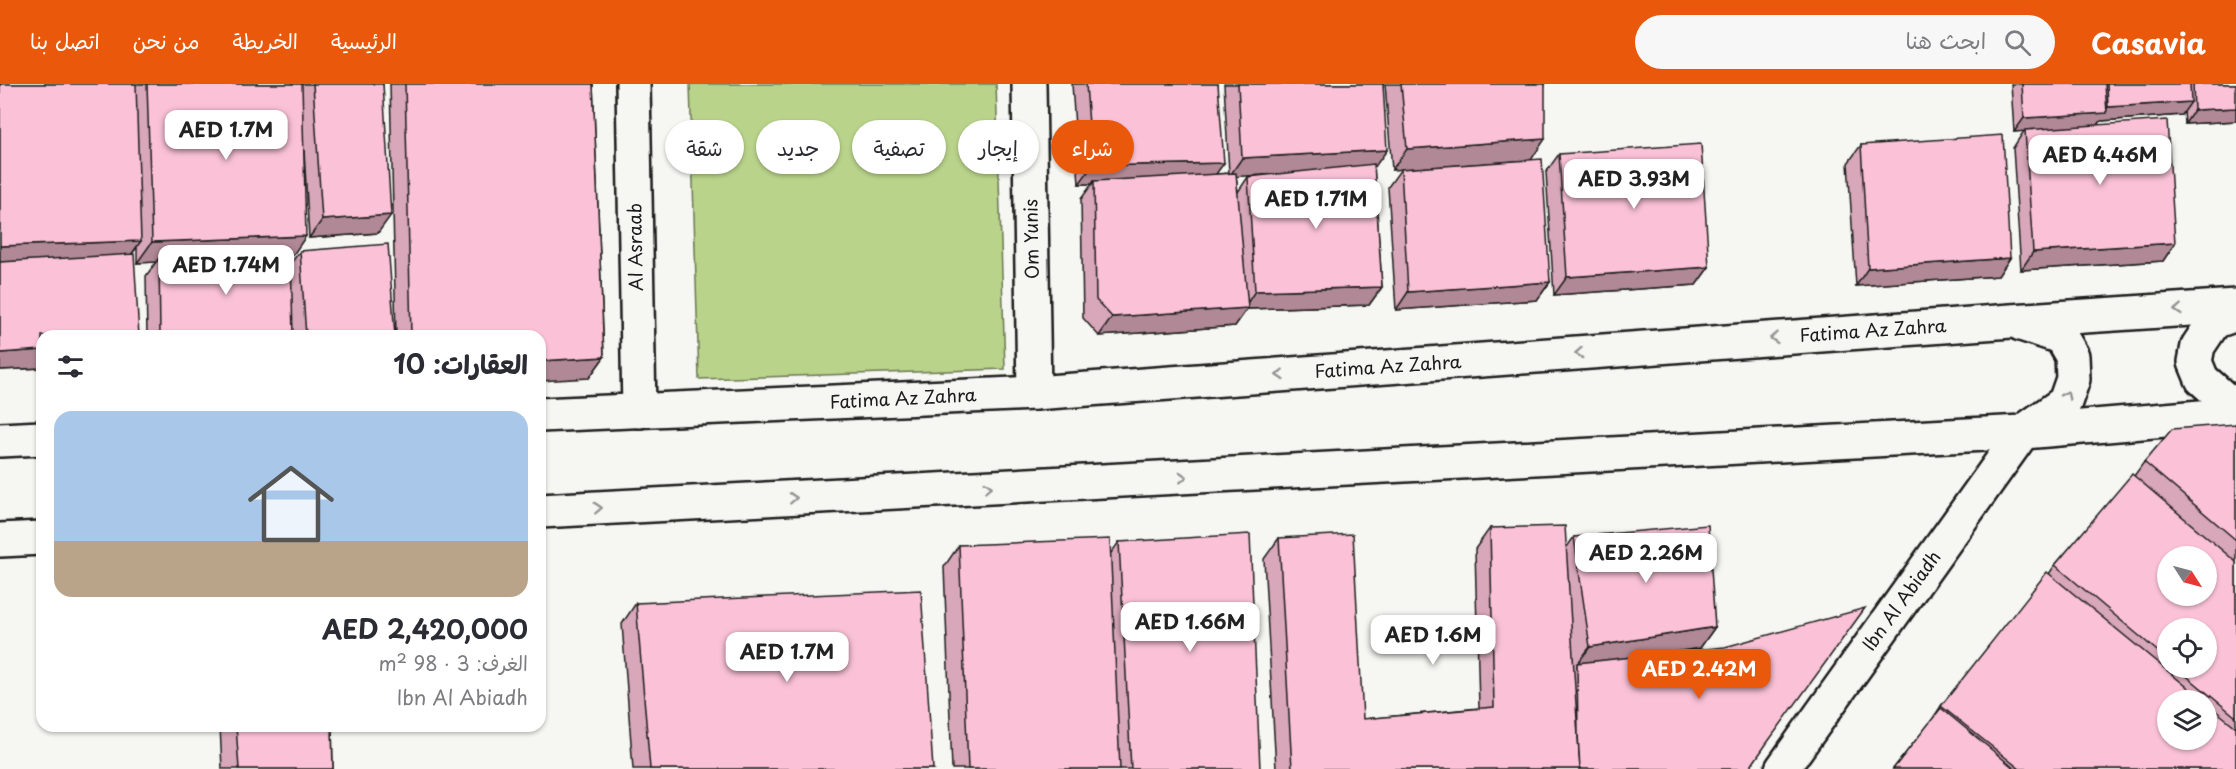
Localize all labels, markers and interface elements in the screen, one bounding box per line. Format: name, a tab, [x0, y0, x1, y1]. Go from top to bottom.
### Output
search box	[1635, 15, 2055, 69]
text: Casavia	[2091, 21, 2206, 64]
text: ابحث هنا	[1905, 23, 1986, 56]
text: اتصل بنا	[30, 24, 100, 56]
text: من نحن	[133, 24, 199, 56]
text: الخريطة	[232, 24, 298, 56]
text: الرئيسية	[331, 24, 397, 56]
icon: search	[2001, 26, 2034, 59]
pin: AED 1.7M	[164, 110, 288, 161]
text: AED 1.7M	[179, 114, 273, 144]
chip: شقة	[665, 120, 744, 174]
chip: جديد	[756, 120, 840, 174]
chip: تصفية	[852, 120, 946, 174]
chip: إيجار	[958, 120, 1039, 174]
chip: شراء	[1051, 120, 1134, 174]
pin: AED 4.46M	[2031, 135, 2169, 186]
text: AED 4.46M	[2043, 139, 2157, 169]
pin: AED 3.93M	[1565, 159, 1703, 210]
text: AED 3.93M	[1578, 163, 1690, 193]
pin: AED 1.71M	[1247, 179, 1385, 230]
text: AED 1.71M	[1265, 183, 1367, 213]
street label: Om Yunis	[1016, 199, 1045, 279]
street label: Al Asraab	[620, 203, 649, 291]
pin: AED 1.74M	[157, 245, 295, 296]
text: AED 1.74M	[172, 249, 280, 279]
one-way arrow	[2173, 303, 2182, 316]
street label: Fatima Az Zahra	[1799, 311, 1947, 348]
one-way arrow	[1769, 332, 1778, 345]
text: العقارات: 10	[393, 344, 528, 383]
one-way arrow	[1575, 346, 1584, 359]
street label: Fatima Az Zahra	[1314, 347, 1462, 384]
icon: filters	[54, 350, 87, 383]
one-way arrow	[1275, 368, 1285, 381]
street label: Fatima Az Zahra	[829, 380, 977, 415]
one-way arrow	[2059, 390, 2071, 401]
icon: home	[237, 450, 345, 558]
one-way arrow	[1178, 471, 1187, 484]
one-way arrow	[983, 481, 992, 494]
one-way arrow	[789, 491, 798, 504]
one-way arrow	[594, 502, 603, 515]
pin: AED 2.26M	[1577, 533, 1715, 584]
text: AED 2.26M	[1589, 537, 1703, 567]
street label: Ibn Al Abiadh	[1855, 544, 1946, 656]
north arrow	[2157, 546, 2217, 606]
map controls	[2157, 546, 2217, 750]
pin: AED 1.66M	[1121, 602, 1259, 653]
text: AED 1.66M	[1135, 606, 1245, 636]
text: AED 2,420,000	[322, 609, 528, 648]
pin: AED 1.6M	[1371, 615, 1495, 666]
button: locate	[2157, 618, 2217, 678]
text: AED 1.6M	[1385, 619, 1481, 649]
pin: AED 1.7M	[725, 632, 849, 683]
text: AED 1.7M	[740, 636, 834, 666]
text: الغرف: 3 · 98 m²	[379, 648, 528, 678]
pin: AED 2.42M	[1630, 649, 1768, 700]
text: AED 2.42M	[1642, 653, 1756, 683]
text: Ibn Al Abiadh	[397, 682, 528, 712]
button: layers	[2157, 690, 2217, 750]

